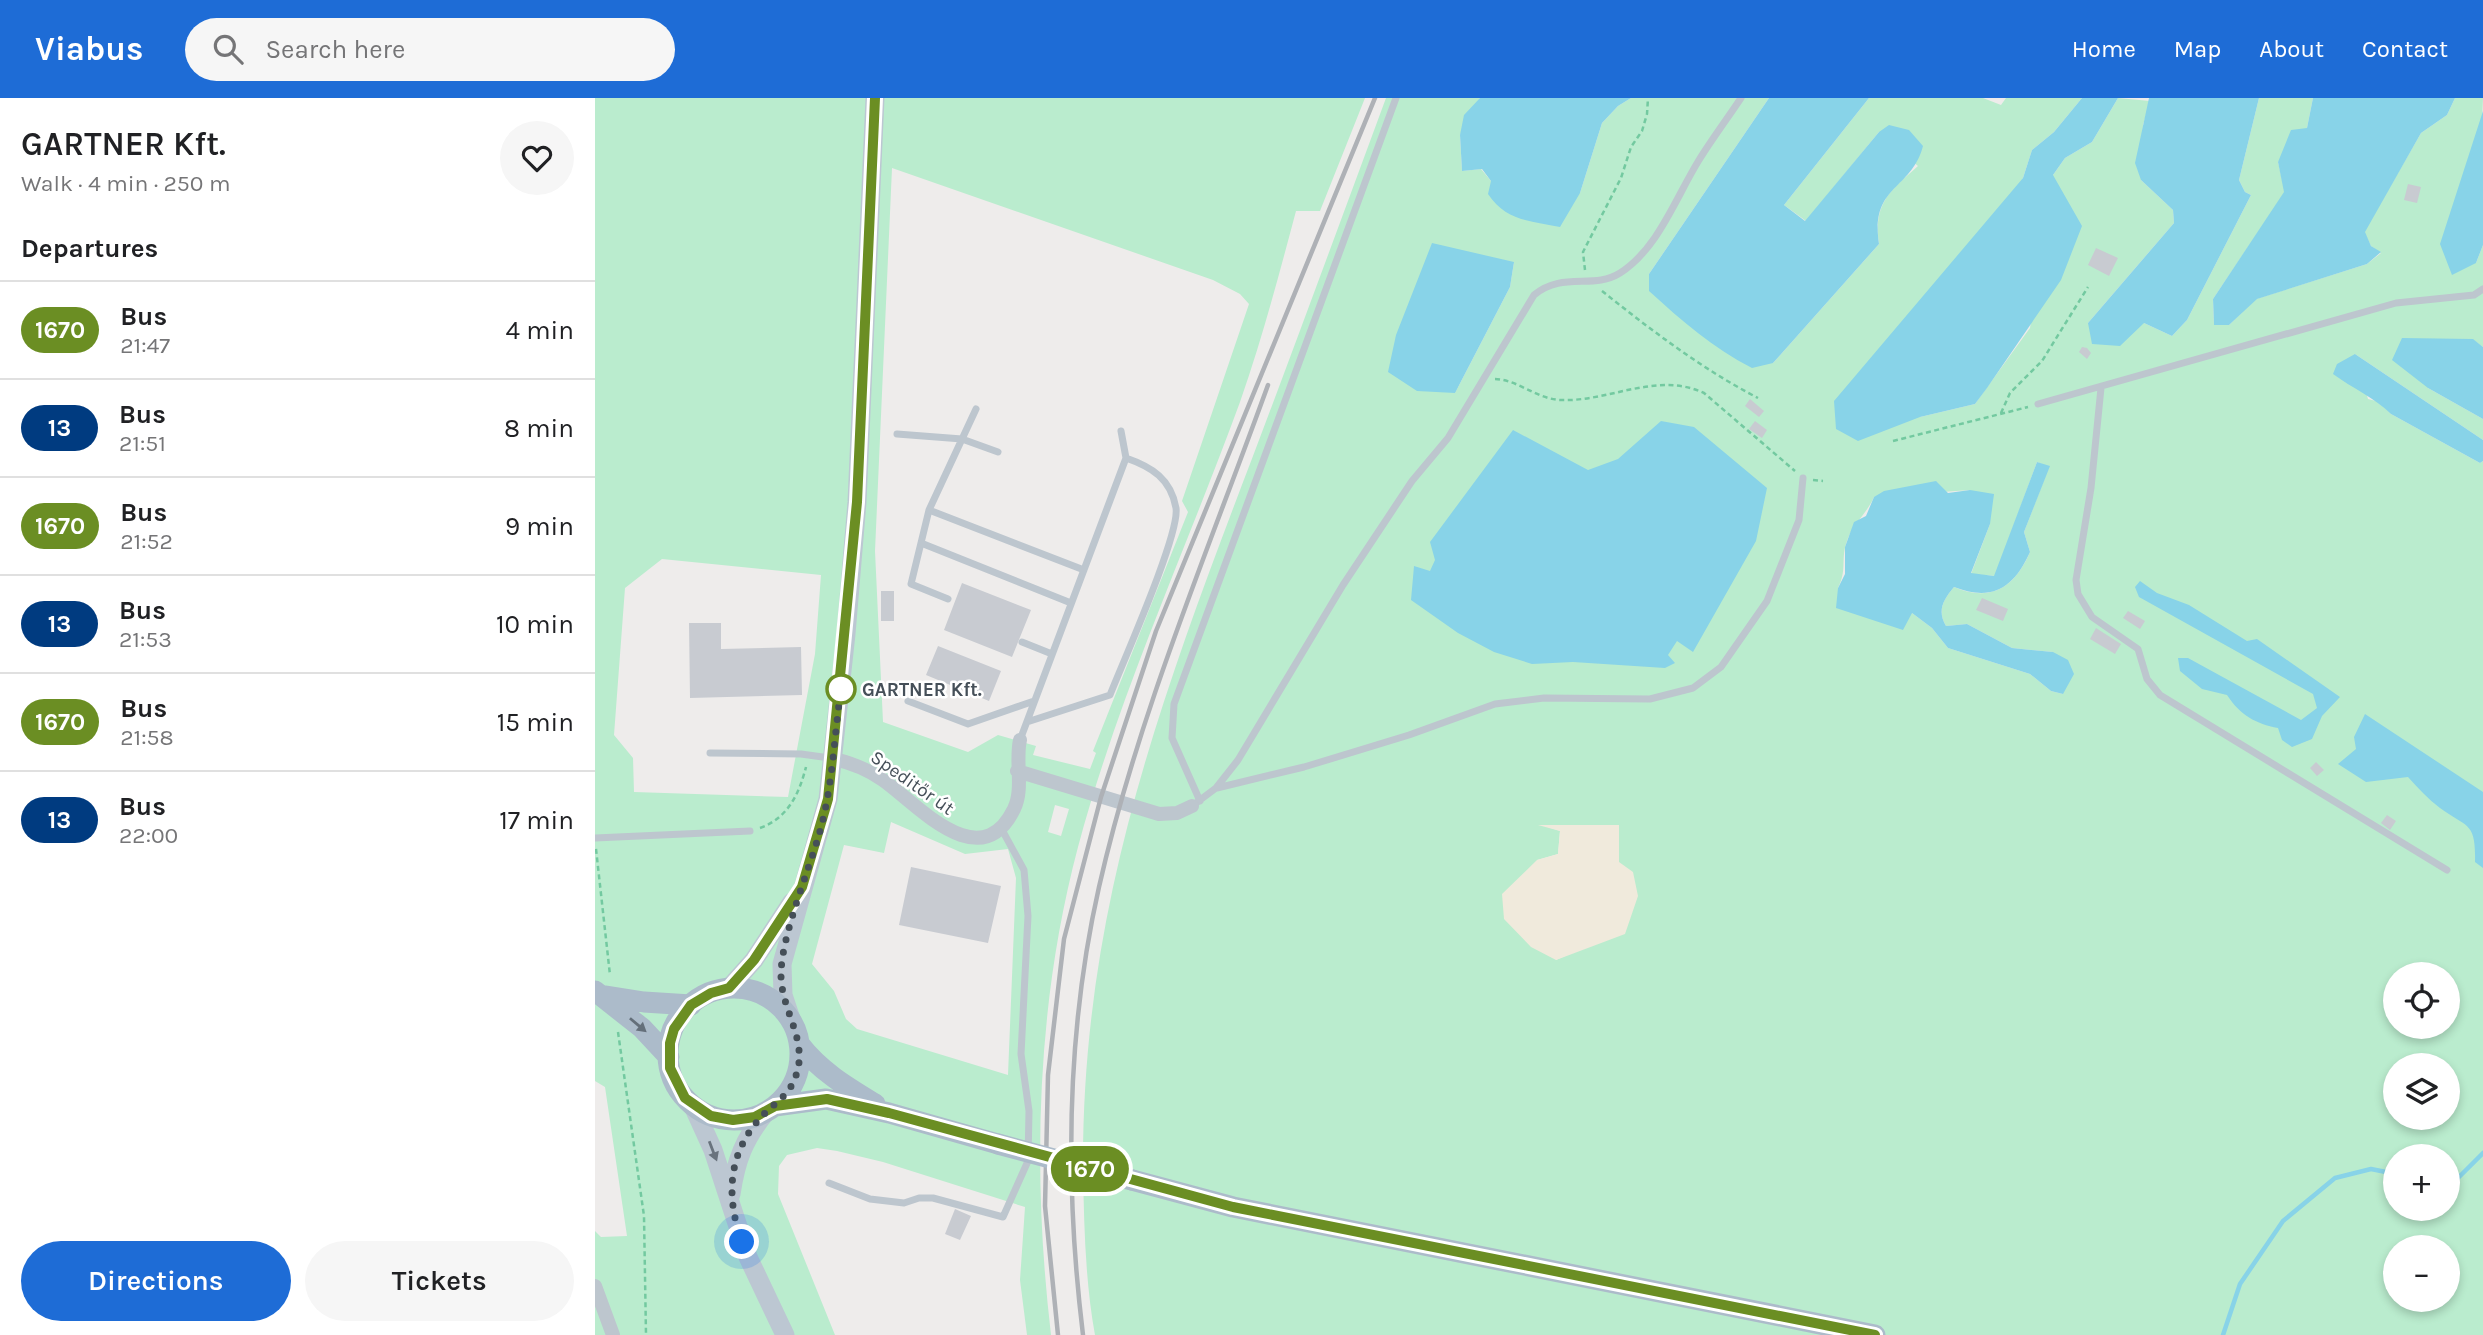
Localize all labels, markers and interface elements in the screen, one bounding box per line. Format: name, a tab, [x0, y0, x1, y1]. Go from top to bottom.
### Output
search box	[185, 18, 675, 81]
text: Viabus	[35, 30, 143, 68]
icon: search	[209, 30, 247, 68]
text: Search here	[265, 34, 405, 65]
text: Home	[2072, 35, 2136, 63]
text: Map	[2174, 35, 2221, 63]
text: About	[2259, 35, 2324, 63]
text: Contact	[2362, 35, 2448, 63]
button: heart	[500, 121, 574, 195]
text: GARTNER Kft.	[21, 125, 226, 163]
text: Walk · 4 min · 250 m	[21, 170, 230, 197]
text: Departures	[21, 233, 158, 264]
text: Bus	[120, 301, 167, 332]
text: 4 min	[506, 315, 574, 346]
text: 1670	[35, 316, 85, 344]
text: 21:47	[120, 332, 170, 359]
text: Bus	[119, 399, 166, 430]
text: 8 min	[504, 413, 574, 444]
text: 13	[48, 414, 71, 442]
text: 21:51	[119, 430, 166, 457]
text: Bus	[120, 497, 167, 528]
text: 9 min	[505, 511, 574, 542]
text: 1670	[35, 512, 85, 540]
text: 21:52	[120, 528, 173, 555]
text: Bus	[119, 595, 166, 626]
text: 10 min	[496, 609, 574, 640]
text: 13	[48, 610, 71, 638]
text: 21:53	[119, 626, 172, 653]
marker: GARTNER Kft.	[826, 674, 856, 704]
place label: GARTNER Kft.	[862, 679, 982, 701]
text: Bus	[120, 693, 167, 724]
text: 15 min	[497, 707, 574, 738]
text: 1670	[35, 708, 85, 736]
text: 21:58	[120, 724, 174, 751]
street label: Speditőr út	[866, 746, 958, 820]
text: Bus	[119, 791, 166, 822]
text: 17 min	[499, 805, 574, 836]
text: 13	[48, 806, 71, 834]
text: 22:00	[119, 822, 178, 849]
map controls	[2383, 962, 2460, 1312]
button: locate	[2383, 962, 2460, 1039]
one-way arrow	[629, 1017, 646, 1032]
button: layers	[2383, 1053, 2460, 1130]
one-way arrow	[708, 1141, 719, 1162]
button: +	[2383, 1144, 2460, 1221]
line badge: 1670	[1041, 1146, 1139, 1192]
text: 1670	[1065, 1155, 1115, 1183]
your location	[724, 1224, 759, 1259]
button: −	[2383, 1235, 2460, 1312]
button: Directions	[21, 1241, 291, 1321]
button: Tickets	[305, 1241, 574, 1321]

